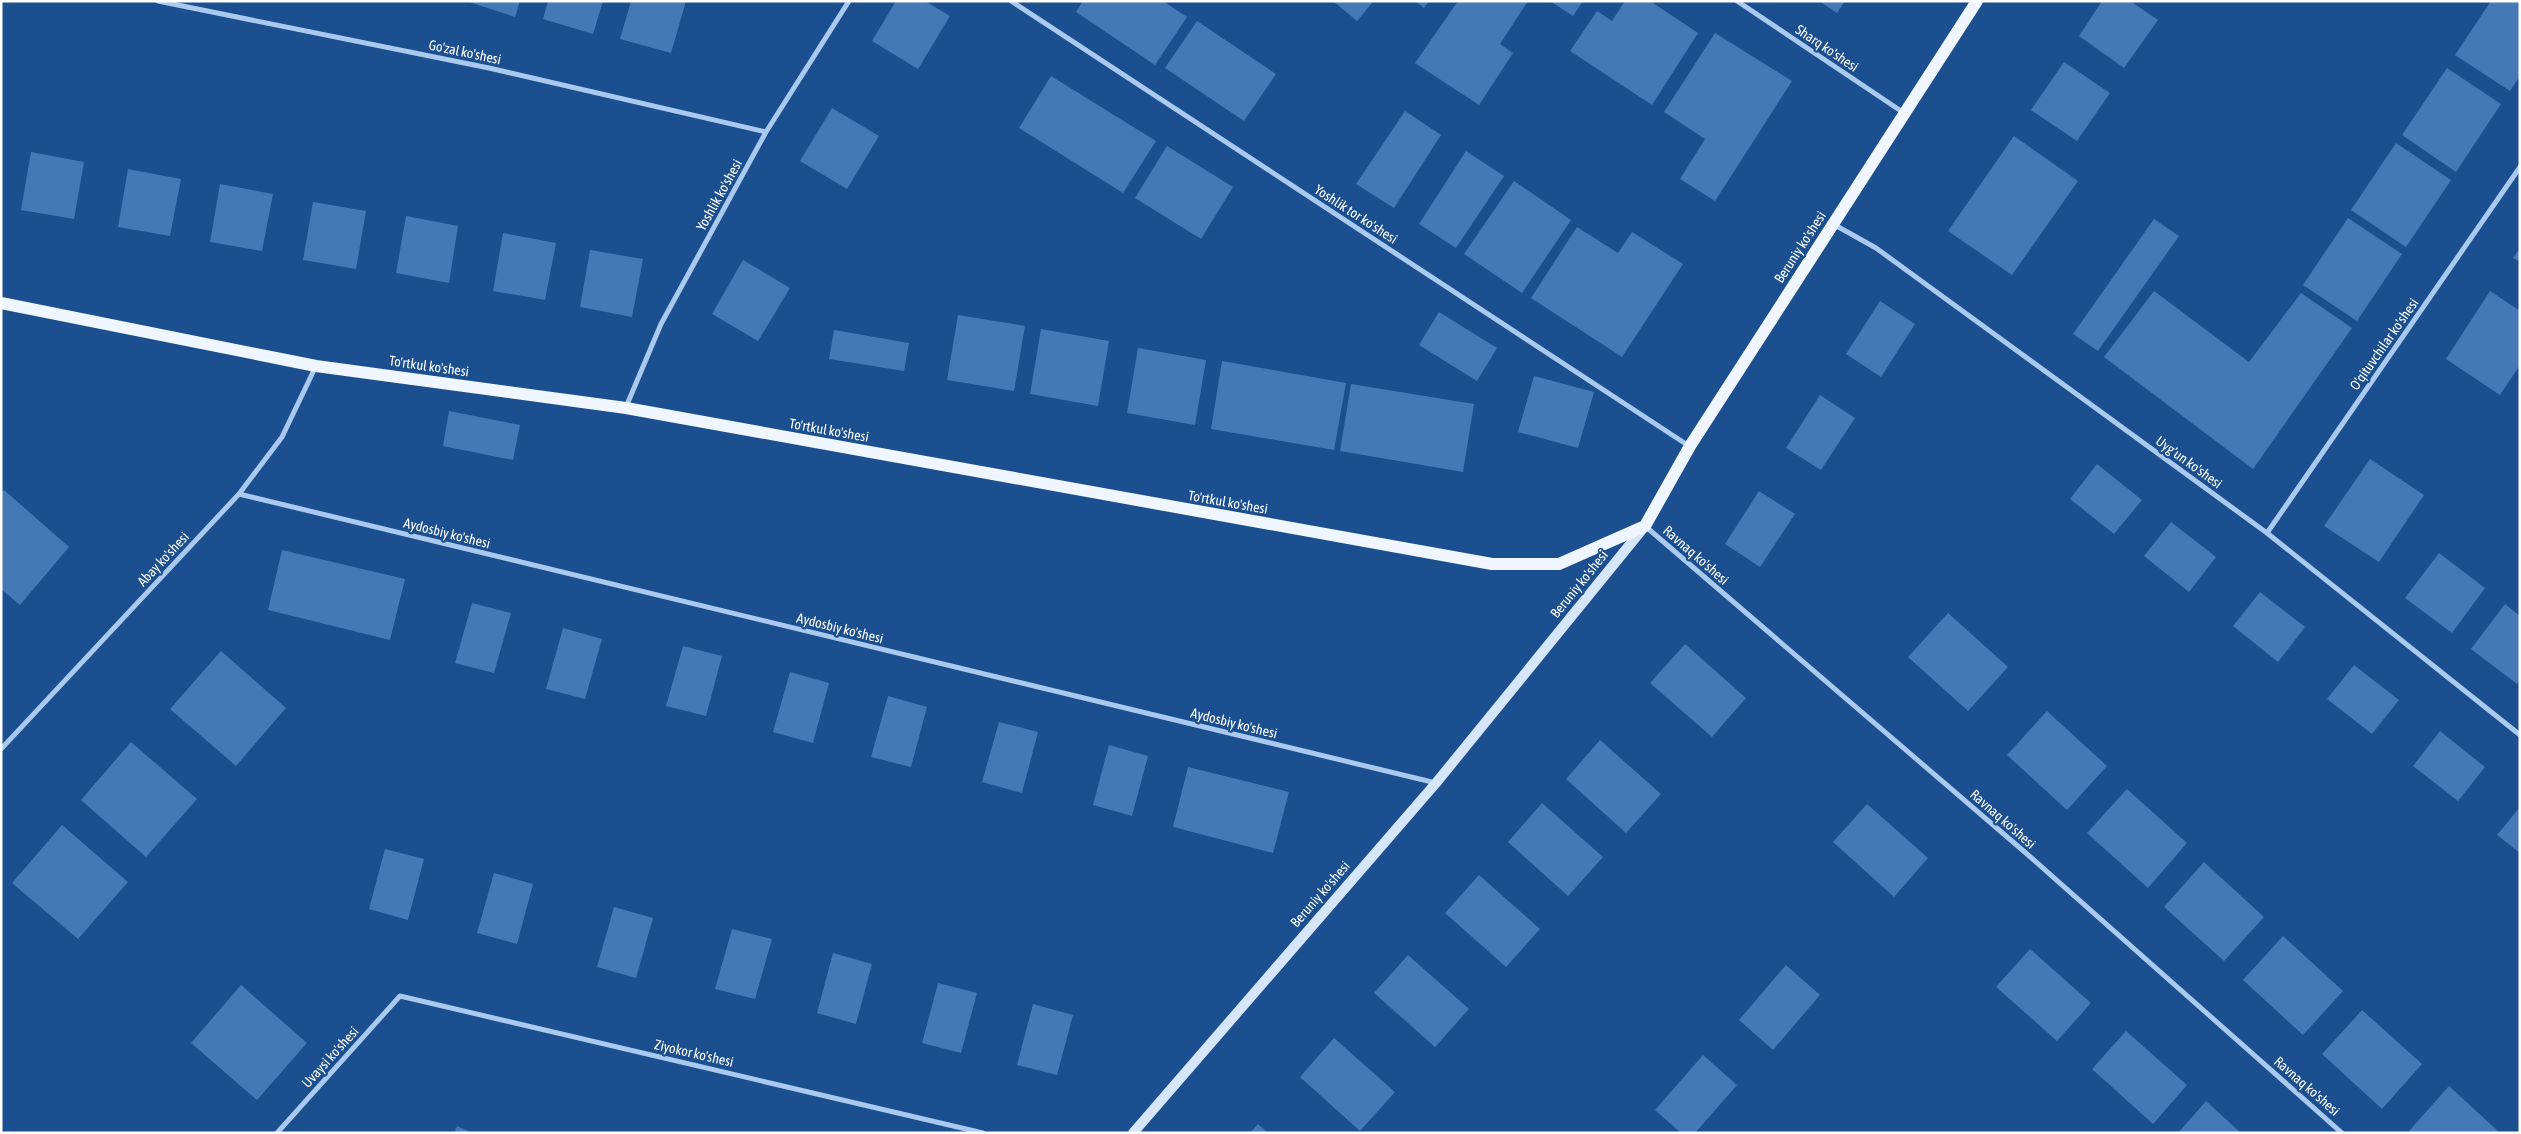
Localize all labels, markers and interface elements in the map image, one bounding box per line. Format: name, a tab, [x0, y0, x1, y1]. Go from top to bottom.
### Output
street label: Sharq ko'shesi	[1793, 21, 1861, 75]
street label: Go'zal ko'shesi	[427, 37, 503, 67]
street label: Yoshlik ko'shesi	[693, 157, 745, 233]
street label: Yoshlik tor ko'shesi	[1312, 181, 1400, 247]
street label: Beruniy ko'shesi	[1771, 208, 1829, 286]
street label: O'qituvchilar ko'shesi	[2346, 295, 2422, 393]
street label: To'rtkul ko'shesi	[388, 352, 470, 380]
street label: To'rtkul ko'shesi	[788, 415, 870, 445]
street label: Uyg'un ko'shesi	[2153, 433, 2225, 491]
street label: To'rtkul ko'shesi	[1187, 487, 1269, 517]
street label: Aydosbiy ko'shesi	[402, 515, 492, 551]
street label: Ravnaq ko'shesi	[1660, 522, 1732, 588]
street label: Abay ko'shesi	[134, 529, 192, 589]
street label: Beruniy ko'shesi	[1547, 547, 1611, 621]
street label: Aydosbiy ko'shesi	[795, 610, 885, 646]
street label: Aydosbiy ko'shesi	[1189, 705, 1279, 741]
street label: Ravnaq ko'shesi	[1967, 786, 2039, 852]
street label: Beruniy ko'shesi	[1287, 858, 1353, 930]
street label: Uvaysi ko'shesi	[298, 1023, 362, 1091]
street label: Ziyokor ko'shesi	[653, 1036, 735, 1070]
street label: Ravnaq ko'shesi	[2271, 1053, 2343, 1119]

